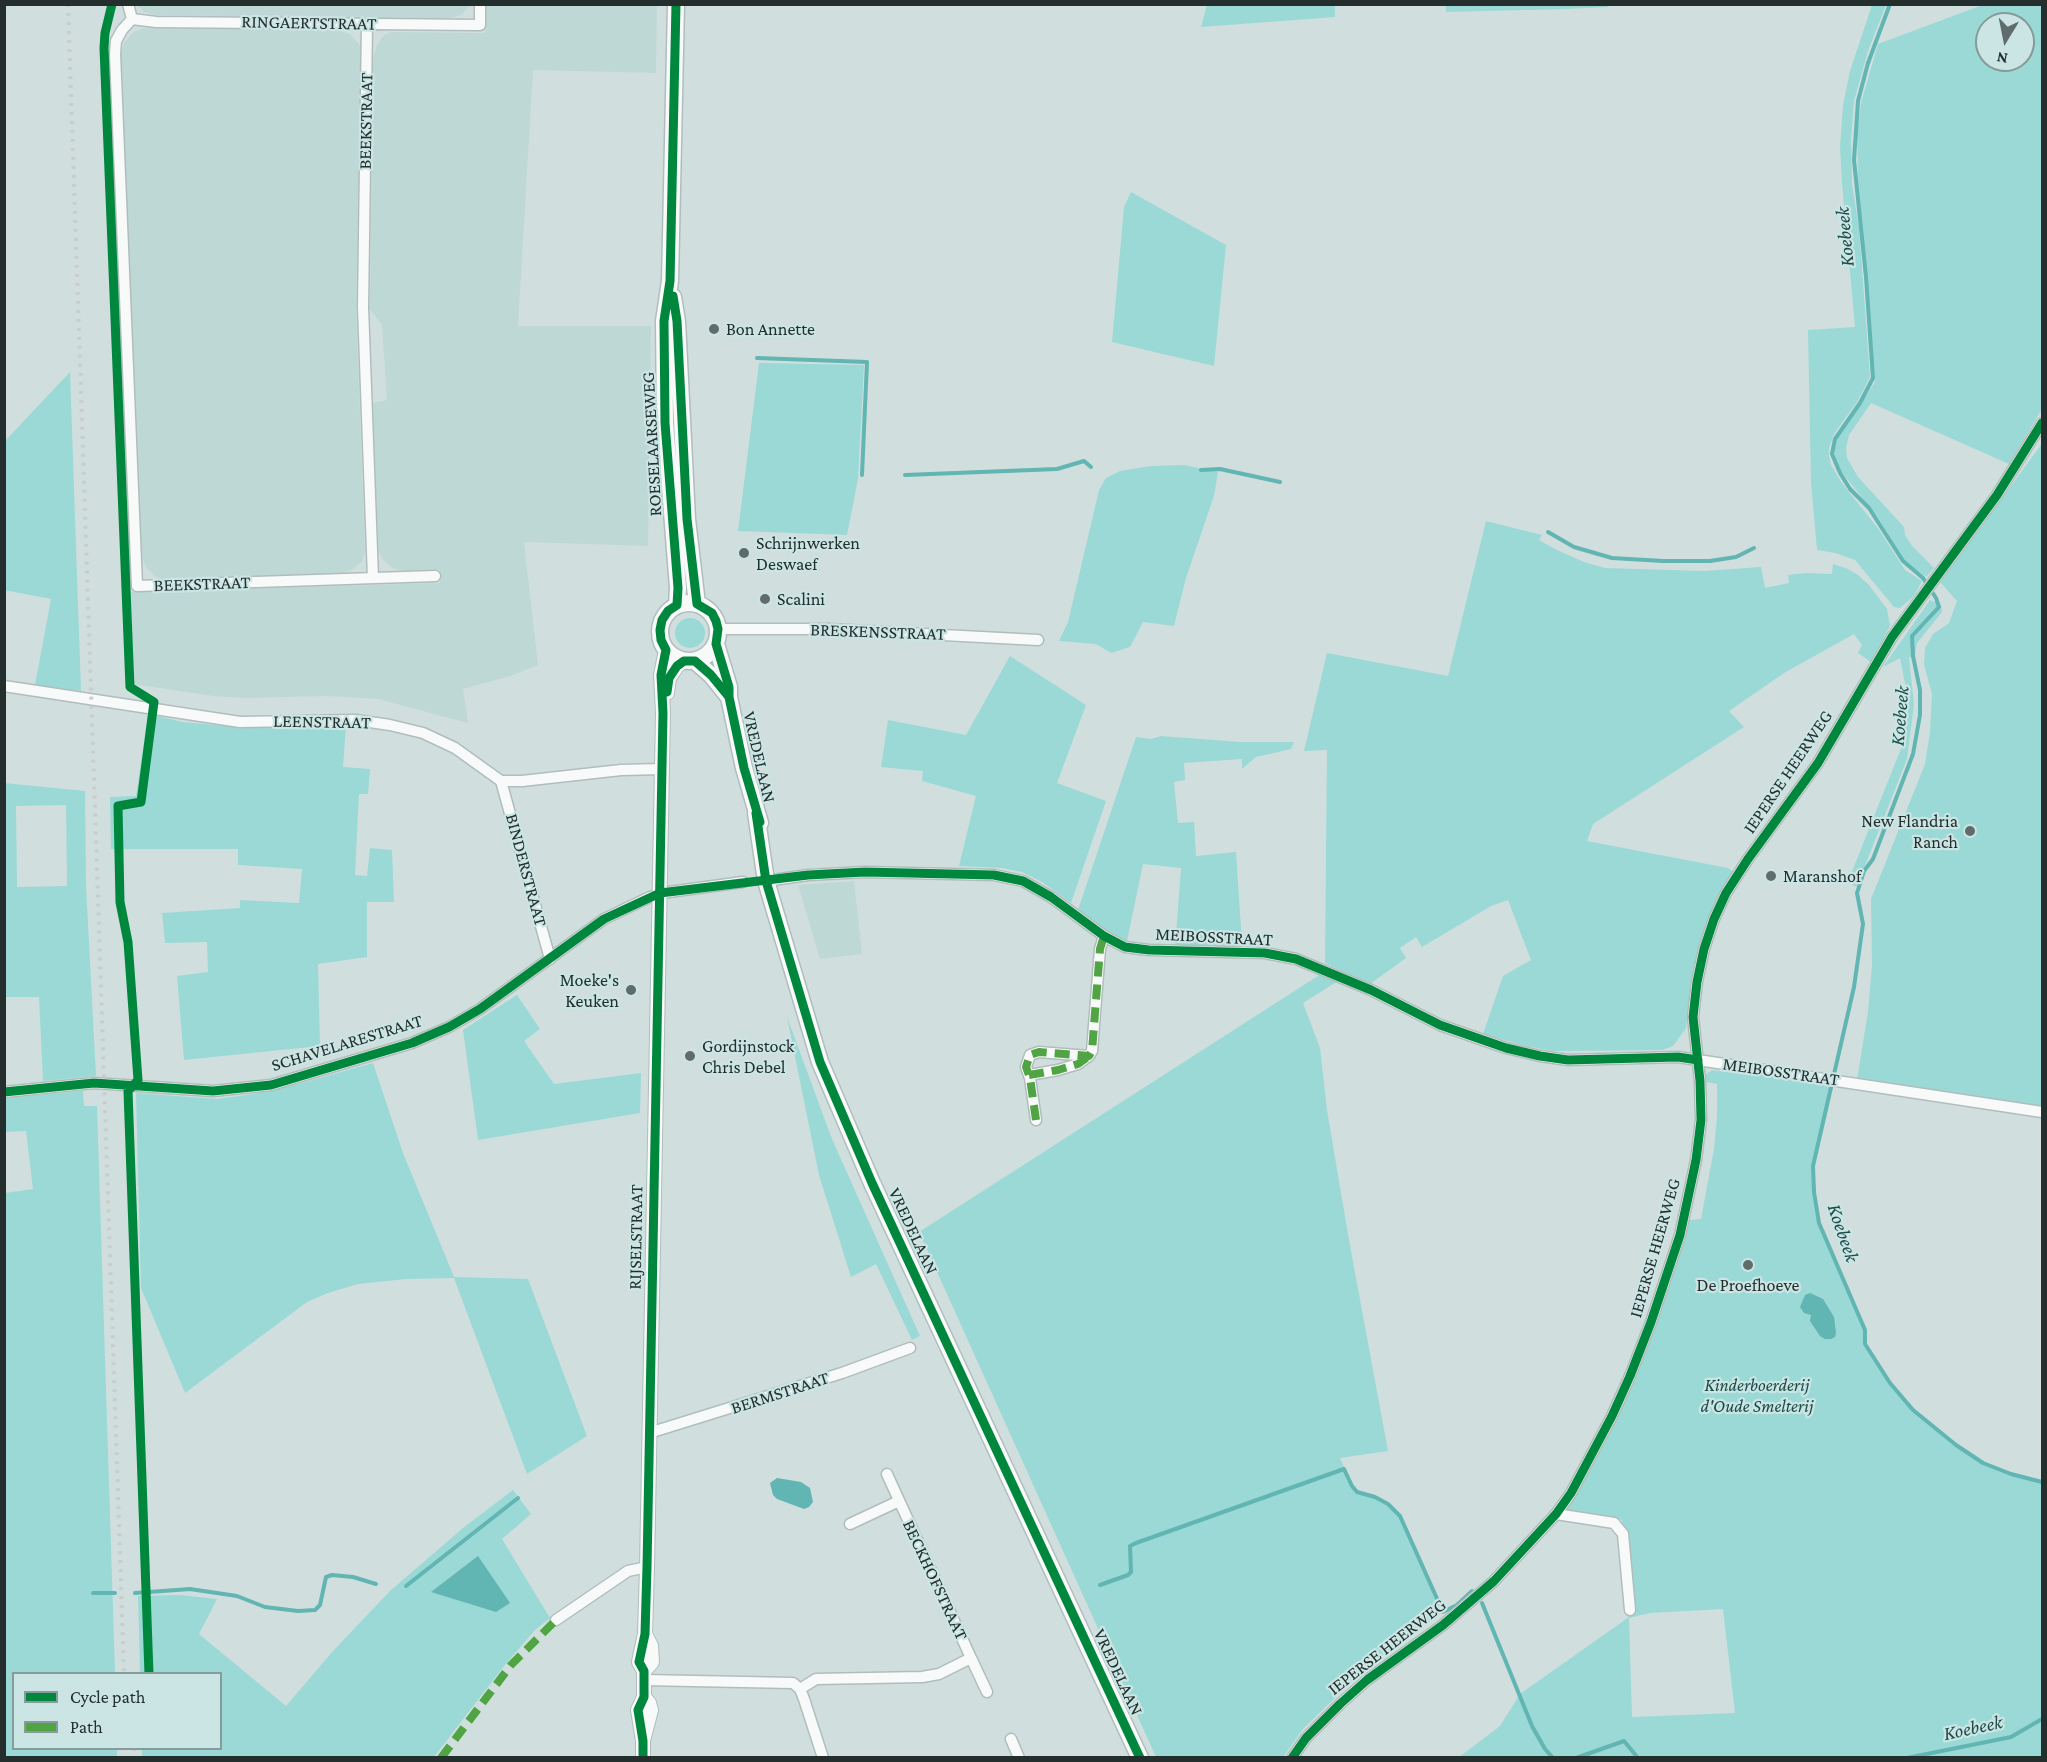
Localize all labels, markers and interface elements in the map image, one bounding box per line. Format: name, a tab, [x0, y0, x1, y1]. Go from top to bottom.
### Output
street label: RINGAERTSTRAAT	[241, 11, 377, 35]
north arrow	[1975, 12, 2035, 72]
text: N	[1995, 49, 2009, 68]
street label: BEEKSTRAAT	[354, 72, 378, 170]
water label: Koebeek	[1830, 206, 1860, 268]
place label: Bon Annette	[726, 318, 815, 340]
marker: Bon Annette	[707, 322, 721, 336]
street label: ROESELAARSEWEG	[637, 371, 667, 517]
place label: Schrijnwerken Deswaef	[756, 532, 860, 574]
marker: Schrijnwerken Deswaef	[737, 546, 751, 560]
street label: BEEKSTRAAT	[153, 572, 251, 596]
place label: Scalini	[777, 588, 825, 610]
marker: Scalini	[758, 592, 772, 606]
street label: BRESKENSSTRAAT	[810, 619, 946, 645]
water label: Koebeek	[1885, 685, 1915, 747]
street label: IEPERSE HEERWEG	[1739, 706, 1837, 838]
street label: VREDELAAN	[738, 709, 780, 805]
street label: LEENSTRAAT	[273, 710, 371, 734]
place label: New Flandria Ranch	[1861, 810, 1958, 852]
street label: BINDERSTRAAT	[501, 811, 551, 929]
marker: New Flandria Ranch	[1963, 824, 1977, 838]
place label: Maranshof	[1783, 865, 1861, 887]
marker: Maranshof	[1764, 869, 1778, 883]
street label: MEIBOSSTRAAT	[1155, 923, 1273, 951]
place label: Moeke's Keuken	[560, 969, 619, 1012]
marker: Moeke's Keuken	[624, 983, 638, 997]
street label: SCHAVELARESTRAAT	[269, 1010, 425, 1076]
place label: Gordijnstock Chris Debel	[702, 1035, 794, 1078]
marker: Gordijnstock Chris Debel	[683, 1049, 697, 1063]
street label: MEIBOSSTRAAT	[1721, 1053, 1841, 1091]
street label: IEPERSE HEERWEG	[1625, 1176, 1685, 1320]
street label: RIJSELSTRAAT	[624, 1184, 648, 1290]
street label: VREDELAAN	[884, 1184, 942, 1278]
water label: Koebeek	[1822, 1201, 1864, 1265]
marker: De Proefhoeve	[1741, 1258, 1755, 1272]
place label: De Proefhoeve	[1697, 1274, 1799, 1296]
street label: BERMSTRAAT	[728, 1367, 832, 1419]
park label: Kinderboerderij d'Oude Smelterij	[1701, 1374, 1813, 1416]
street label: BECKHOFSTRAAT	[898, 1516, 972, 1644]
street label: IEPERSE HEERWEG	[1324, 1594, 1450, 1700]
street label: VREDELAAN	[1089, 1625, 1147, 1719]
legend	[12, 1672, 222, 1750]
text: Cycle path	[70, 1687, 145, 1707]
water label: Koebeek	[1941, 1710, 2005, 1746]
text: Path	[70, 1717, 103, 1737]

